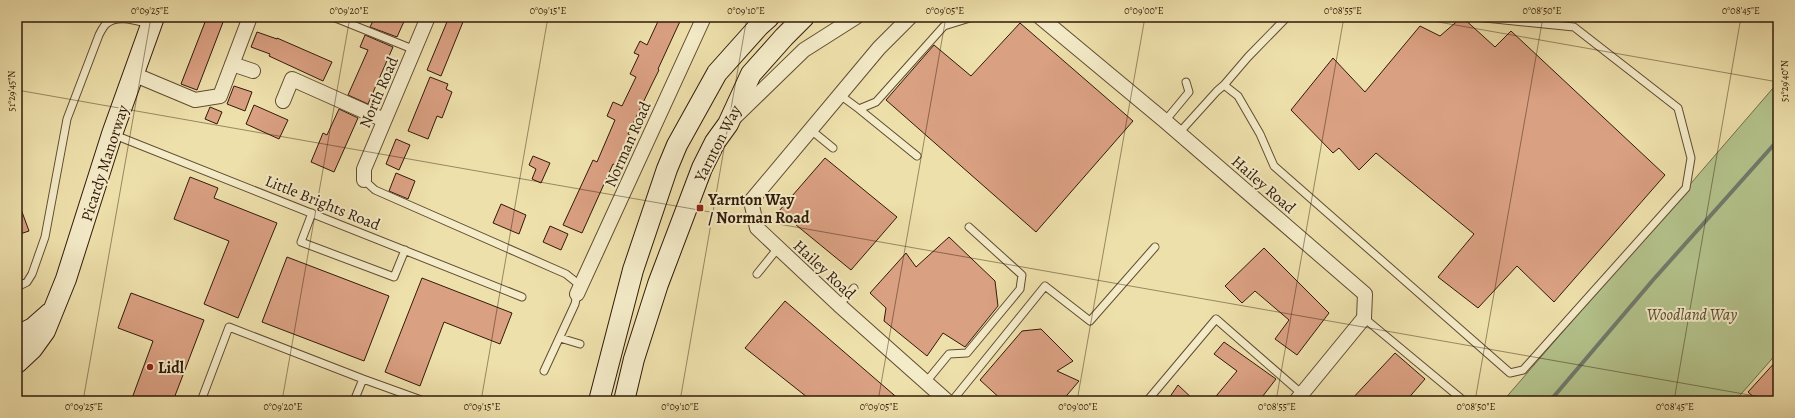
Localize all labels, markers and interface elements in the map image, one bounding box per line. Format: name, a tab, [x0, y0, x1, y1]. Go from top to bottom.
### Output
text: 0°09'25"E	[131, 4, 169, 17]
text: 0°09'20"E	[330, 4, 369, 17]
text: 0°09'15"E	[530, 4, 566, 17]
text: 0°09'10"E	[727, 4, 765, 17]
text: 0°09'05"E	[926, 4, 964, 17]
text: 0°09'00"E	[1124, 4, 1164, 17]
text: 0°08'55"E	[1324, 4, 1362, 17]
text: 0°08'50"E	[1523, 4, 1561, 17]
text: 0°08'45"E	[1722, 4, 1760, 17]
street label: North Road	[354, 53, 404, 131]
text: 51°29'40"N	[1778, 60, 1791, 102]
text: 51°29'45"N	[5, 71, 18, 111]
street label: Norman Road	[599, 98, 657, 191]
street label: Picardy Manorway	[76, 101, 134, 224]
street label: Yarnton Way	[689, 101, 747, 186]
street label: Hailey Road	[1227, 151, 1300, 219]
street label: Little Brights Road	[262, 170, 384, 236]
place label: Yarnton Way / Norman Road	[707, 189, 810, 229]
marker: Yarnton Way / Norman Road	[695, 203, 705, 213]
street label: Hailey Road	[788, 235, 861, 305]
park label: Woodland Way	[1647, 304, 1737, 326]
place label: Lidl	[158, 357, 185, 379]
marker: Lidl	[145, 362, 155, 372]
text: 0°09'25"E	[65, 400, 103, 413]
text: 0°09'20"E	[264, 400, 303, 413]
text: 0°09'15"E	[464, 400, 500, 413]
text: 0°09'10"E	[661, 400, 699, 413]
text: 0°09'05"E	[860, 400, 898, 413]
text: 0°09'00"E	[1058, 400, 1098, 413]
text: 0°08'55"E	[1258, 400, 1296, 413]
text: 0°08'50"E	[1457, 400, 1495, 413]
text: 0°08'45"E	[1656, 400, 1694, 413]

